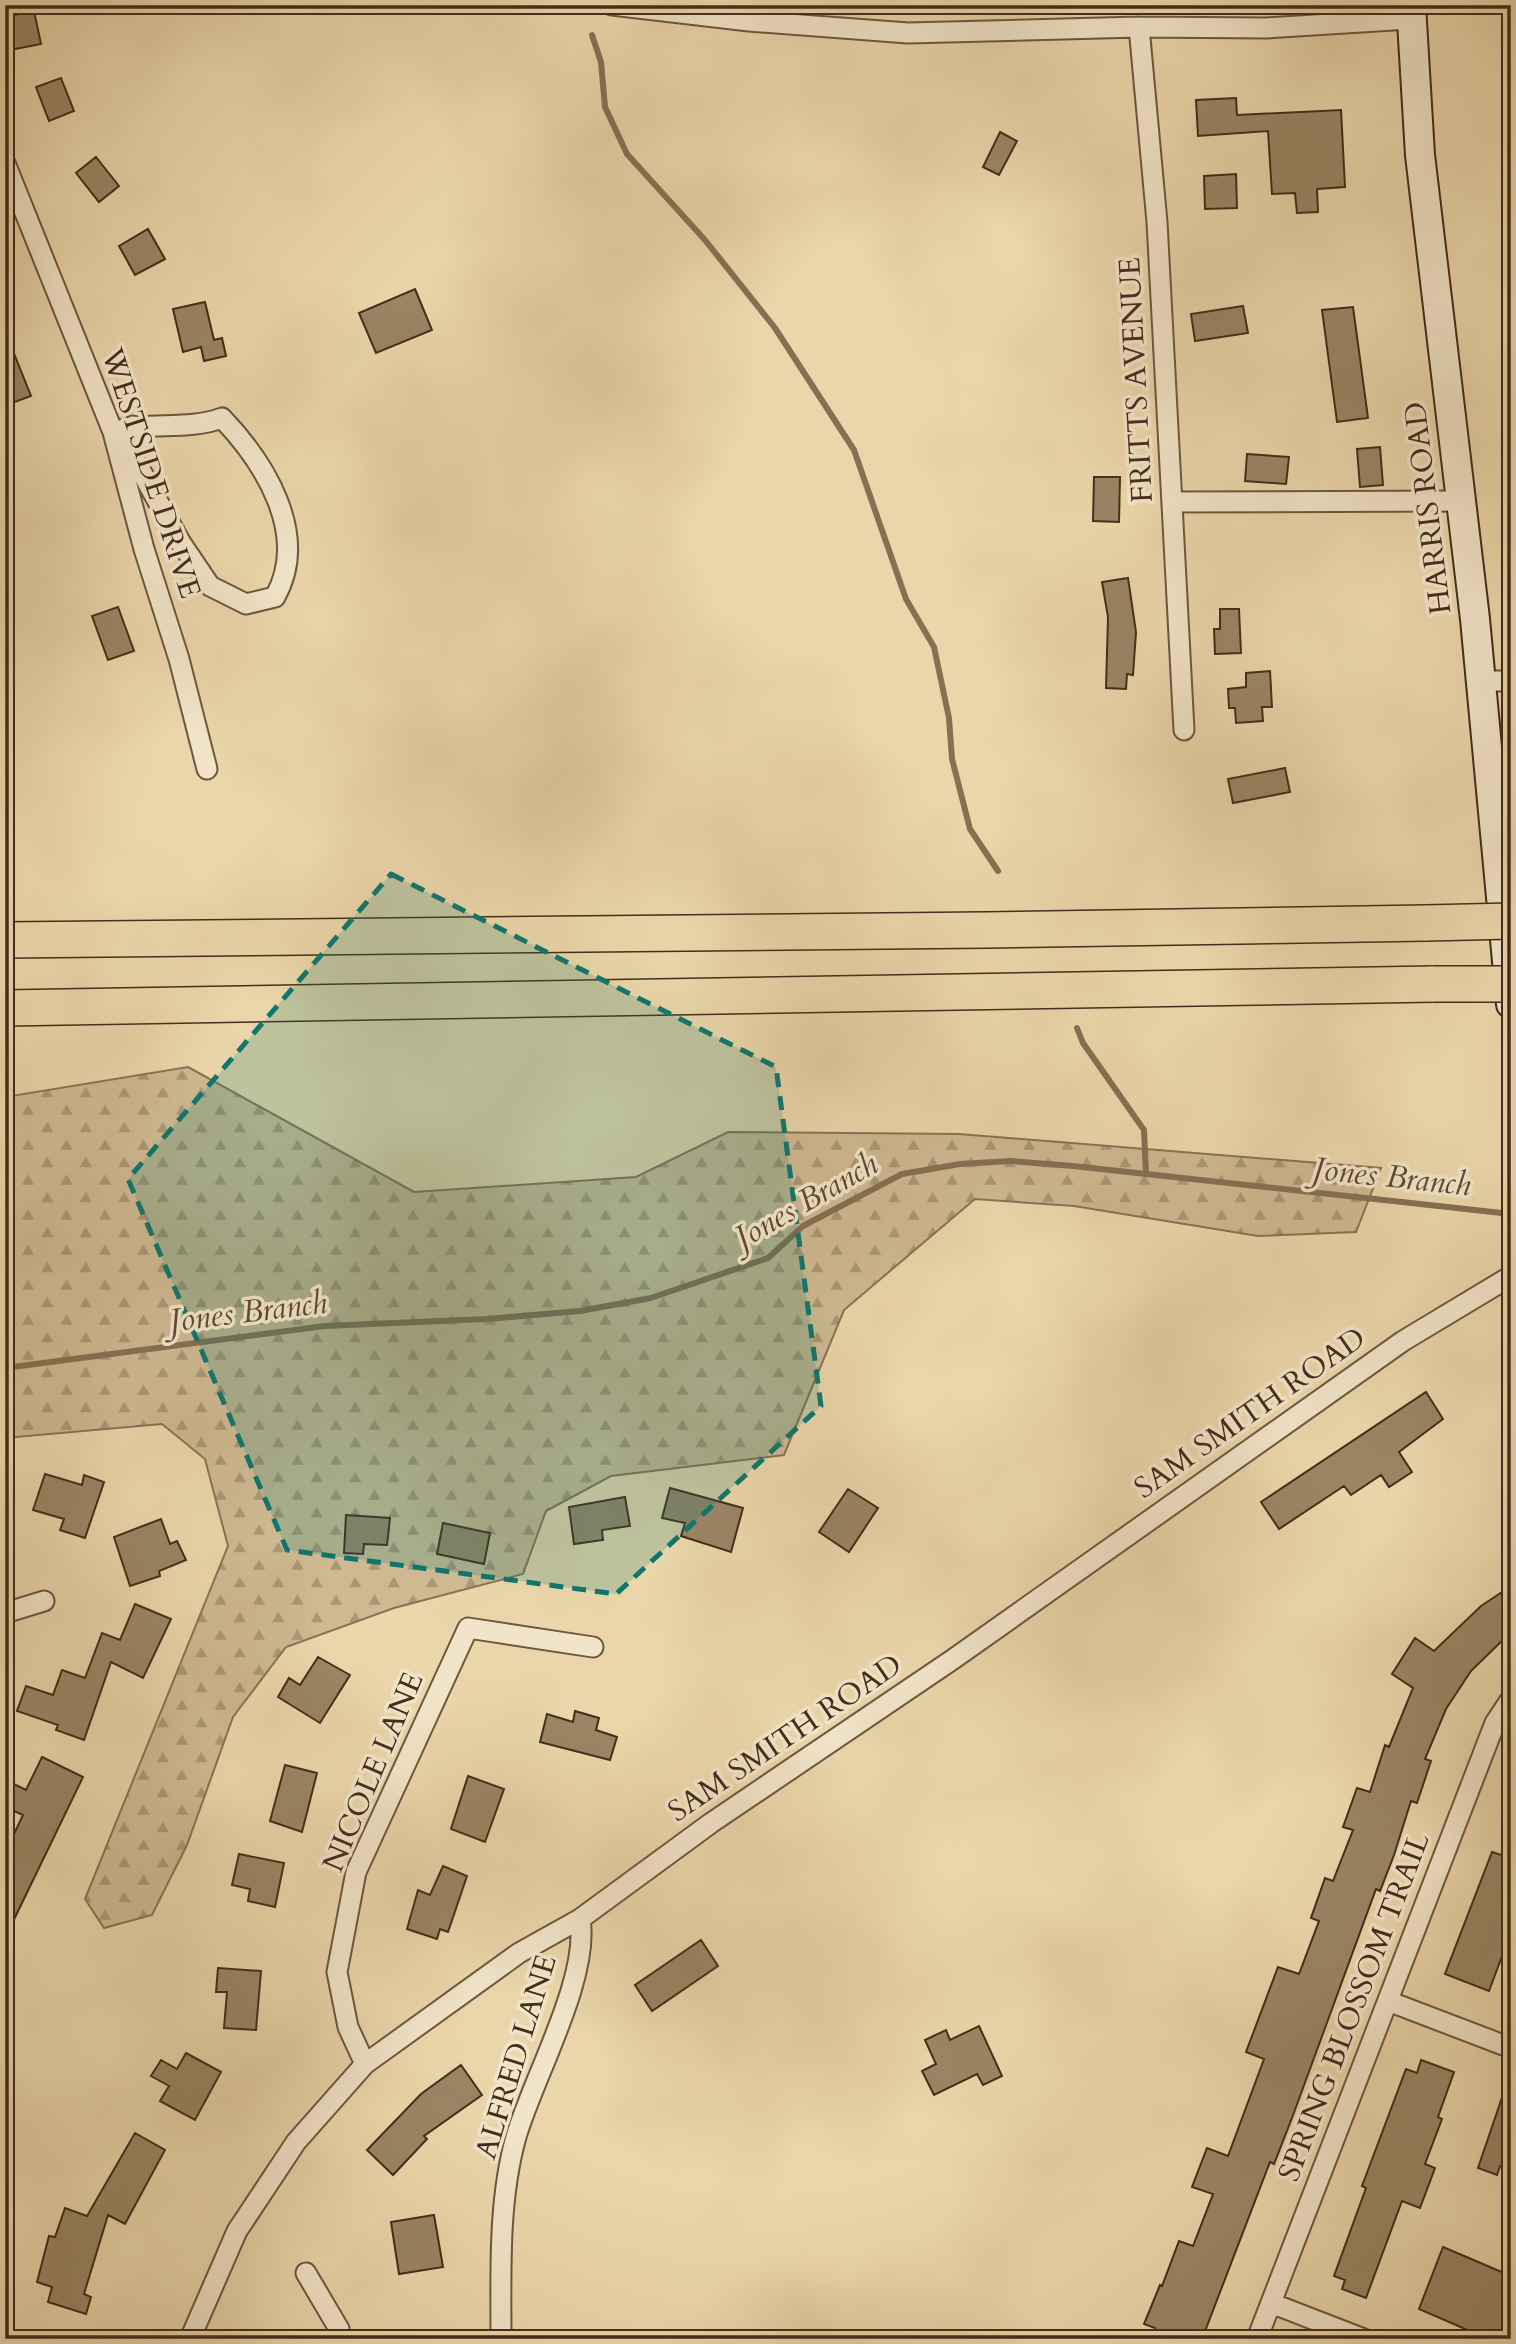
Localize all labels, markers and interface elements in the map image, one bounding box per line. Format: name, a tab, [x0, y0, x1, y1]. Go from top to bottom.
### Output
street label: FRITTS AVENUE	[1109, 256, 1163, 504]
street label: WESTSIDE DRIVE	[91, 342, 211, 603]
street label: HARRIS ROAD	[1395, 399, 1461, 617]
water label: Jones Branch	[720, 1142, 886, 1263]
water label: Jones Branch	[1304, 1146, 1473, 1207]
water label: Jones Branch	[160, 1280, 329, 1344]
street label: SAM SMITH ROAD	[1126, 1318, 1374, 1508]
street label: SAM SMITH ROAD	[660, 1644, 910, 1832]
street label: NICOLE LANE	[313, 1666, 433, 1878]
street label: SPRING BLOSSOM TRAIL	[1268, 1826, 1440, 2187]
street label: ALFRED LANE	[465, 1950, 567, 2164]

